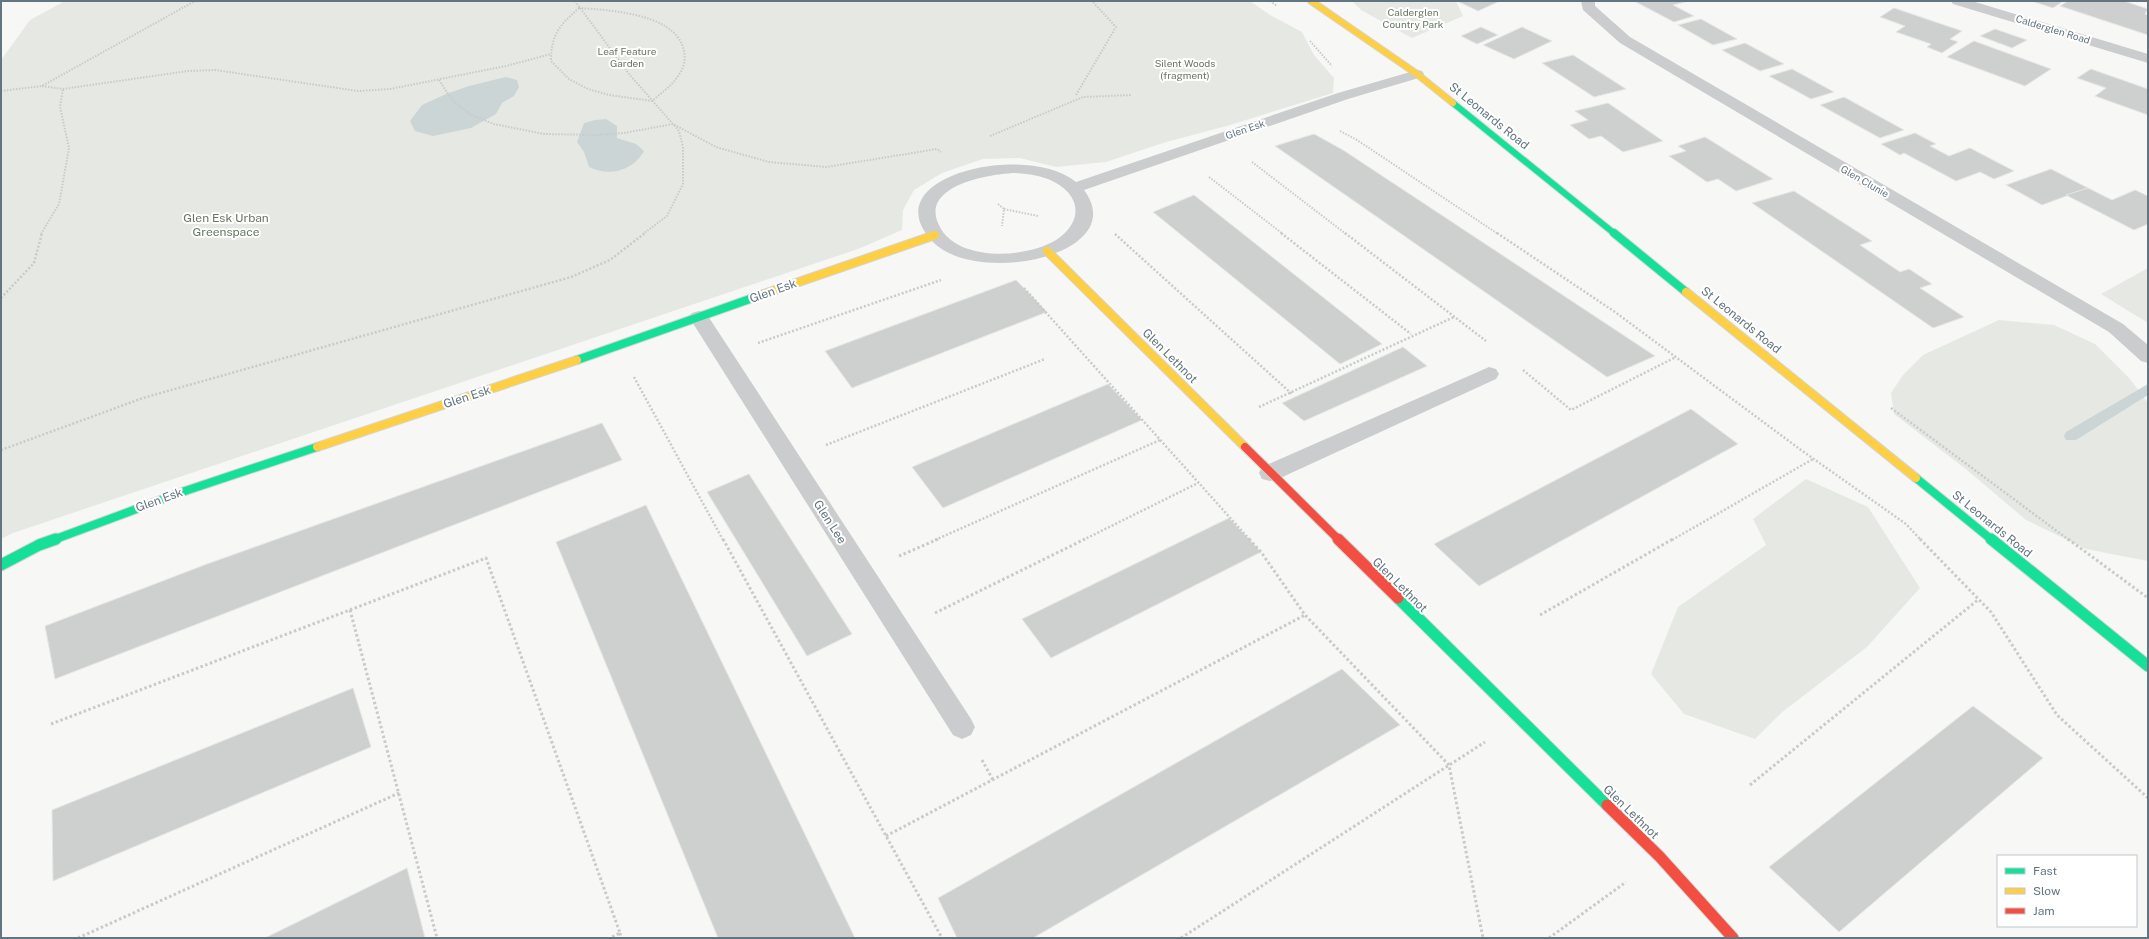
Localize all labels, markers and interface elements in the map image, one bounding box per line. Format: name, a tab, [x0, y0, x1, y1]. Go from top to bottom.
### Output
park label: Calderglen Country Park	[1383, 6, 1444, 30]
street label: Calderglen Road	[2014, 12, 2092, 46]
park label: Leaf Feature Garden	[598, 45, 657, 69]
park label: Silent Woods (fragment)	[1155, 57, 1215, 81]
street label: St Leonards Road	[1446, 80, 1532, 152]
street label: Glen Esk	[1224, 117, 1267, 141]
street label: Glen Clunie	[1839, 162, 1891, 200]
park label: Glen Esk Urban Greenspace	[183, 211, 269, 239]
street label: Glen Esk	[748, 276, 799, 306]
street label: St Leonards Road	[1698, 284, 1784, 356]
street label: Glen Lethnot	[1140, 326, 1201, 387]
street label: Glen Esk	[442, 383, 493, 411]
street label: Glen Esk	[134, 485, 185, 515]
street label: St Leonards Road	[1949, 488, 2035, 560]
street label: Glen Lee	[811, 498, 849, 547]
street label: Glen Lethnot	[1370, 555, 1431, 616]
street label: Glen Lethnot	[1600, 782, 1662, 842]
legend	[1997, 855, 2137, 927]
text: Fast	[2033, 864, 2058, 878]
text: Slow	[2033, 884, 2061, 898]
text: Jam	[2033, 904, 2055, 918]

